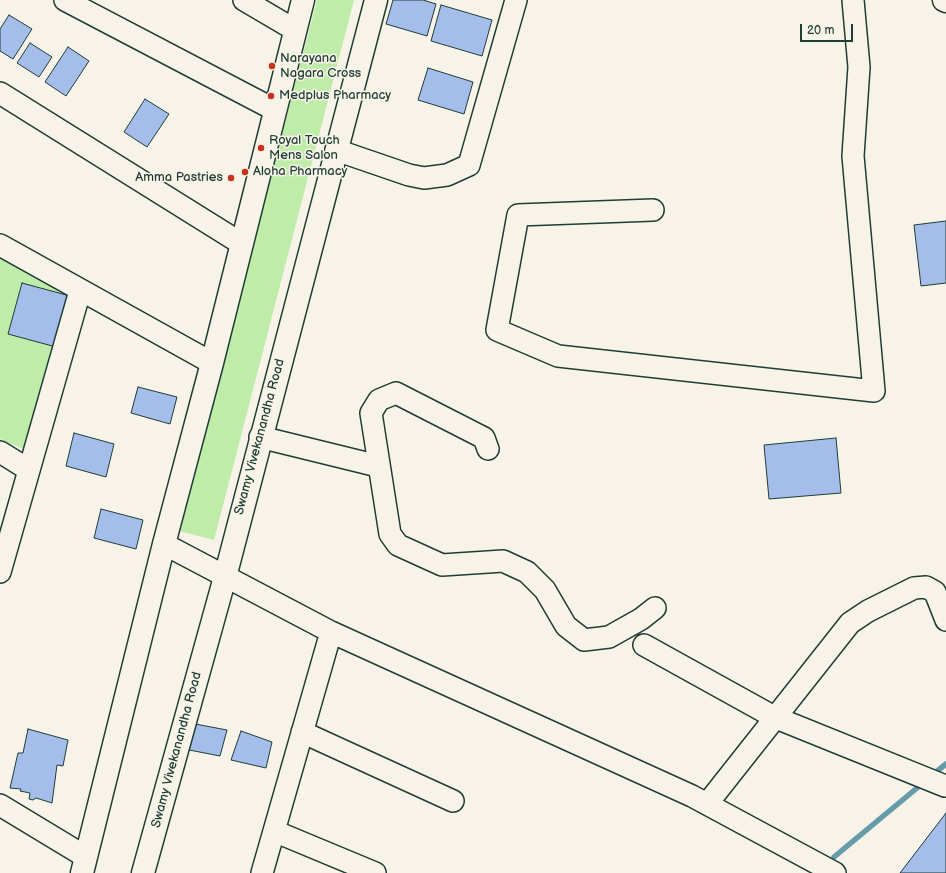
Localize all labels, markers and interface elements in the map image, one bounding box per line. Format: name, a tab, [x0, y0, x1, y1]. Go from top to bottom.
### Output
scale bar	[802, 16, 855, 42]
text: 20 m	[807, 23, 834, 38]
place label: Narayana Nagara Cross	[280, 51, 361, 82]
marker: Narayana Nagara Cross	[267, 61, 277, 71]
place label: Medplus Pharmacy	[279, 88, 391, 104]
marker: Medplus Pharmacy	[266, 91, 276, 101]
place label: Royal Touch Mens Salon	[269, 133, 340, 164]
marker: Royal Touch Mens Salon	[256, 143, 266, 153]
place label: Aloha Pharmacy	[253, 164, 347, 180]
marker: Aloha Pharmacy	[240, 167, 250, 177]
place label: Amma Pastries	[135, 170, 223, 186]
marker: Amma Pastries	[226, 173, 236, 183]
street label: Swamy Vivekanandha Road	[232, 357, 288, 517]
street label: Swamy Vivekanandha Road	[149, 670, 205, 830]

